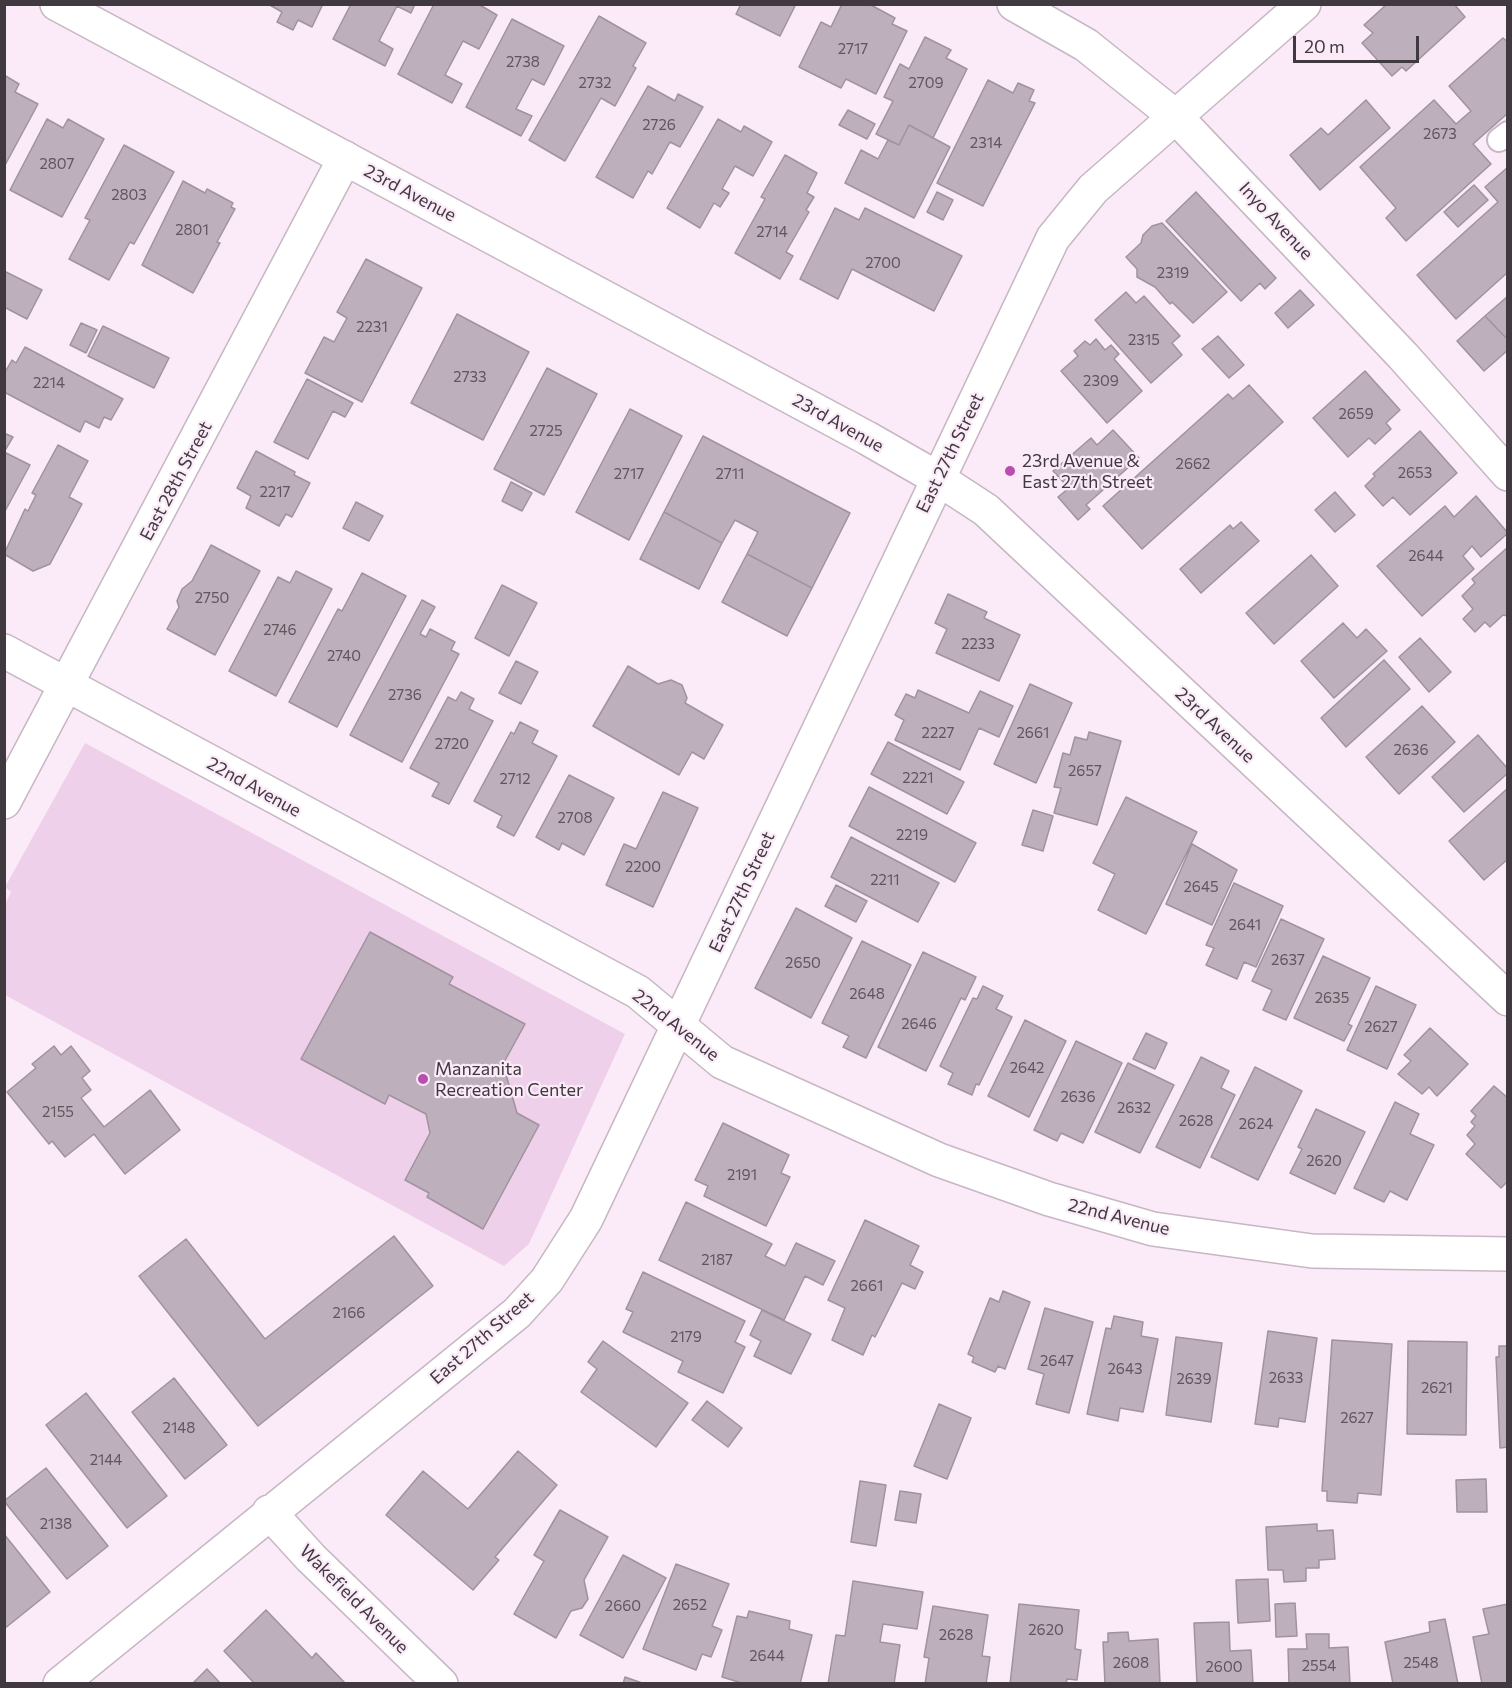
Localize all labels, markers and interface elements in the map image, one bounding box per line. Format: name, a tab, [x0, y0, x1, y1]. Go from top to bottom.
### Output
scale bar	[1296, 24, 1422, 62]
text: 20 m	[1304, 35, 1345, 57]
house number: 2717	[838, 40, 868, 58]
house number: 2738	[506, 53, 540, 71]
house number: 2732	[578, 74, 612, 92]
house number: 2709	[908, 74, 944, 92]
house number: 2726	[642, 116, 676, 134]
house number: 2673	[1423, 125, 1457, 143]
house number: 2314	[970, 134, 1002, 152]
house number: 2807	[39, 155, 75, 173]
street label: 23rd Avenue	[360, 160, 460, 226]
street label: Inyo Avenue	[1235, 178, 1317, 264]
house number: 2803	[111, 186, 147, 204]
house number: 2801	[175, 221, 209, 239]
house number: 2714	[756, 223, 788, 241]
house number: 2700	[865, 254, 901, 272]
house number: 2319	[1157, 264, 1189, 282]
house number: 2231	[356, 318, 388, 336]
house number: 2315	[1128, 331, 1160, 349]
house number: 2733	[453, 368, 487, 386]
house number: 2309	[1083, 372, 1119, 390]
house number: 2214	[33, 374, 65, 392]
street label: 23rd Avenue	[789, 389, 887, 457]
street label: East 27th Street	[912, 390, 988, 516]
house number: 2659	[1338, 405, 1374, 423]
street label: East 28th Street	[135, 418, 217, 544]
house number: 2725	[529, 422, 563, 440]
place label: 23rd Avenue & East 27th Street	[1022, 450, 1153, 492]
house number: 2662	[1176, 455, 1210, 473]
marker: 23rd Avenue & East 27th Street	[1003, 464, 1017, 478]
house number: 2653	[1398, 464, 1432, 482]
house number: 2717	[614, 465, 644, 483]
house number: 2711	[715, 465, 745, 483]
house number: 2217	[260, 483, 290, 501]
house number: 2644	[1408, 547, 1444, 565]
house number: 2750	[195, 589, 229, 607]
house number: 2746	[263, 621, 297, 639]
house number: 2233	[961, 635, 995, 653]
house number: 2740	[327, 647, 361, 665]
street label: 23rd Avenue	[1171, 683, 1259, 767]
house number: 2736	[388, 686, 422, 704]
house number: 2227	[922, 724, 954, 742]
house number: 2661	[1017, 724, 1049, 742]
house number: 2720	[435, 735, 469, 753]
house number: 2636	[1393, 741, 1429, 759]
street label: 22nd Avenue	[203, 752, 305, 822]
house number: 2657	[1068, 762, 1102, 780]
house number: 2221	[902, 769, 934, 787]
house number: 2712	[500, 770, 530, 788]
house number: 2708	[557, 809, 593, 827]
house number: 2219	[896, 826, 928, 844]
street label: East 27th Street	[705, 828, 779, 956]
house number: 2200	[625, 858, 661, 876]
house number: 2211	[870, 871, 900, 889]
house number: 2645	[1184, 878, 1218, 896]
house number: 2641	[1229, 916, 1261, 934]
house number: 2637	[1271, 951, 1305, 969]
house number: 2650	[785, 954, 821, 972]
street label: 22nd Avenue	[628, 984, 724, 1066]
house number: 2648	[849, 985, 885, 1003]
house number: 2635	[1315, 989, 1349, 1007]
house number: 2646	[901, 1015, 937, 1033]
house number: 2627	[1364, 1018, 1398, 1036]
place label: Manzanita Recreation Center	[435, 1058, 583, 1100]
house number: 2642	[1010, 1059, 1044, 1077]
marker: Manzanita Recreation Center	[416, 1072, 430, 1086]
house number: 2636	[1060, 1088, 1096, 1106]
house number: 2632	[1117, 1099, 1151, 1117]
house number: 2155	[42, 1103, 74, 1121]
house number: 2628	[1179, 1112, 1213, 1130]
house number: 2624	[1239, 1115, 1273, 1133]
house number: 2620	[1306, 1152, 1342, 1170]
house number: 2191	[727, 1166, 757, 1184]
street label: 22nd Avenue	[1066, 1194, 1172, 1240]
house number: 2187	[701, 1251, 733, 1269]
house number: 2661	[851, 1277, 883, 1295]
street label: East 27th Street	[426, 1287, 538, 1389]
house number: 2166	[333, 1304, 365, 1322]
house number: 2179	[670, 1328, 702, 1346]
house number: 2647	[1040, 1352, 1074, 1370]
house number: 2643	[1108, 1360, 1142, 1378]
house number: 2633	[1269, 1369, 1303, 1387]
house number: 2639	[1176, 1370, 1212, 1388]
house number: 2621	[1421, 1379, 1453, 1397]
house number: 2627	[1340, 1409, 1374, 1427]
house number: 2148	[163, 1419, 195, 1437]
house number: 2144	[90, 1451, 122, 1469]
house number: 2138	[40, 1515, 72, 1533]
street label: Wakefield Avenue	[295, 1540, 413, 1658]
house number: 2652	[673, 1596, 707, 1614]
house number: 2660	[605, 1597, 641, 1615]
house number: 2620	[1028, 1621, 1064, 1639]
house number: 2628	[939, 1626, 973, 1644]
house number: 2644	[749, 1647, 785, 1665]
house number: 2608	[1113, 1654, 1149, 1672]
house number: 2548	[1403, 1654, 1439, 1672]
house number: 2554	[1302, 1657, 1336, 1675]
house number: 2600	[1206, 1658, 1242, 1676]

